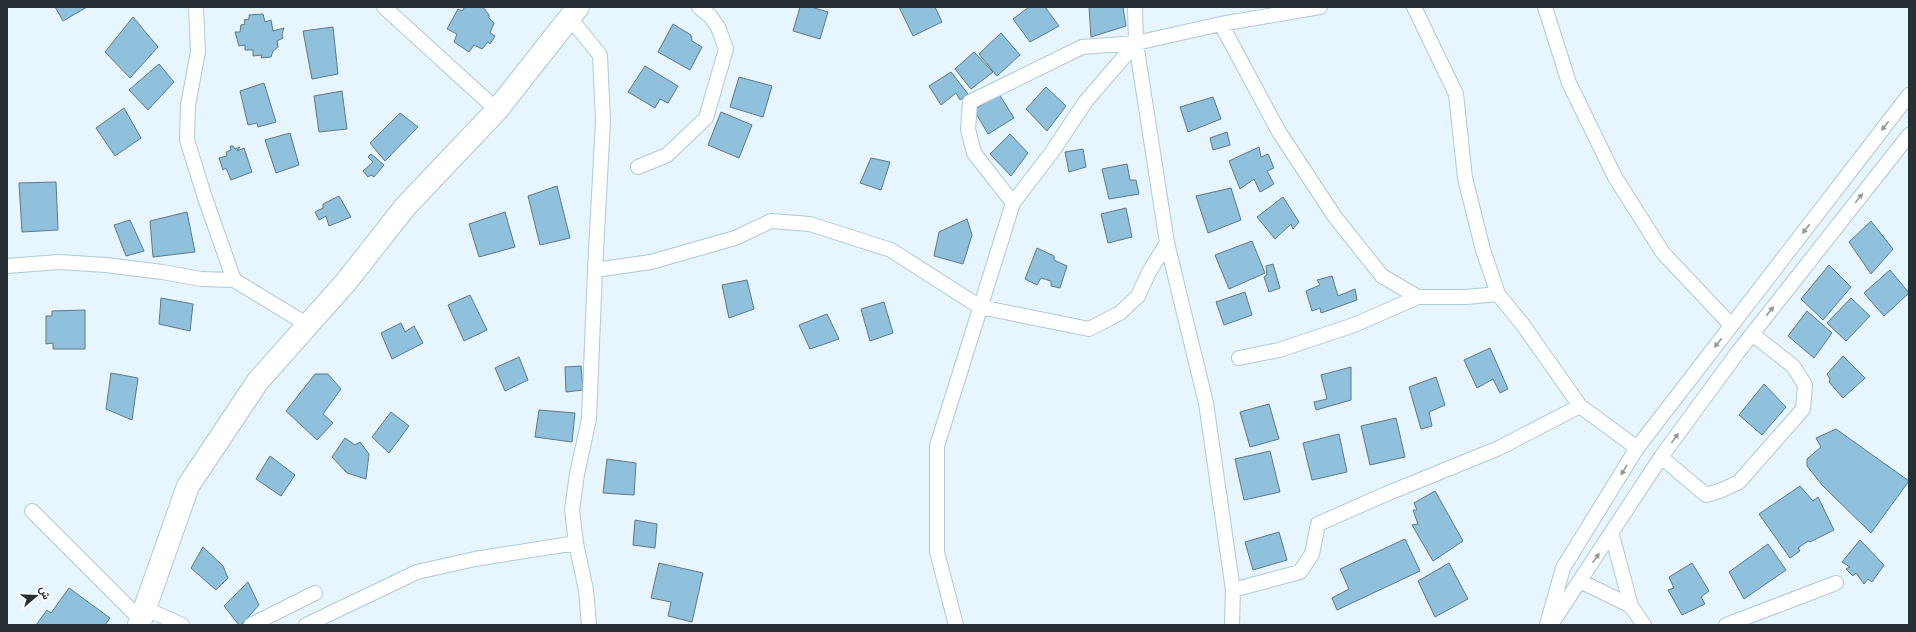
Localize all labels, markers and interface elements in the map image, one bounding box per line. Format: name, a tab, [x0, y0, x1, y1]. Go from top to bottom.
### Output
one-way arrow	[1881, 120, 1889, 131]
one-way arrow	[1855, 193, 1864, 204]
one-way arrow	[1801, 223, 1810, 234]
one-way arrow	[1766, 306, 1774, 317]
one-way arrow	[1713, 337, 1722, 348]
one-way arrow	[1671, 432, 1679, 443]
one-way arrow	[1620, 464, 1627, 476]
one-way arrow	[1592, 552, 1600, 563]
north arrow	[16, 576, 56, 616]
text: ش	[37, 584, 54, 601]

